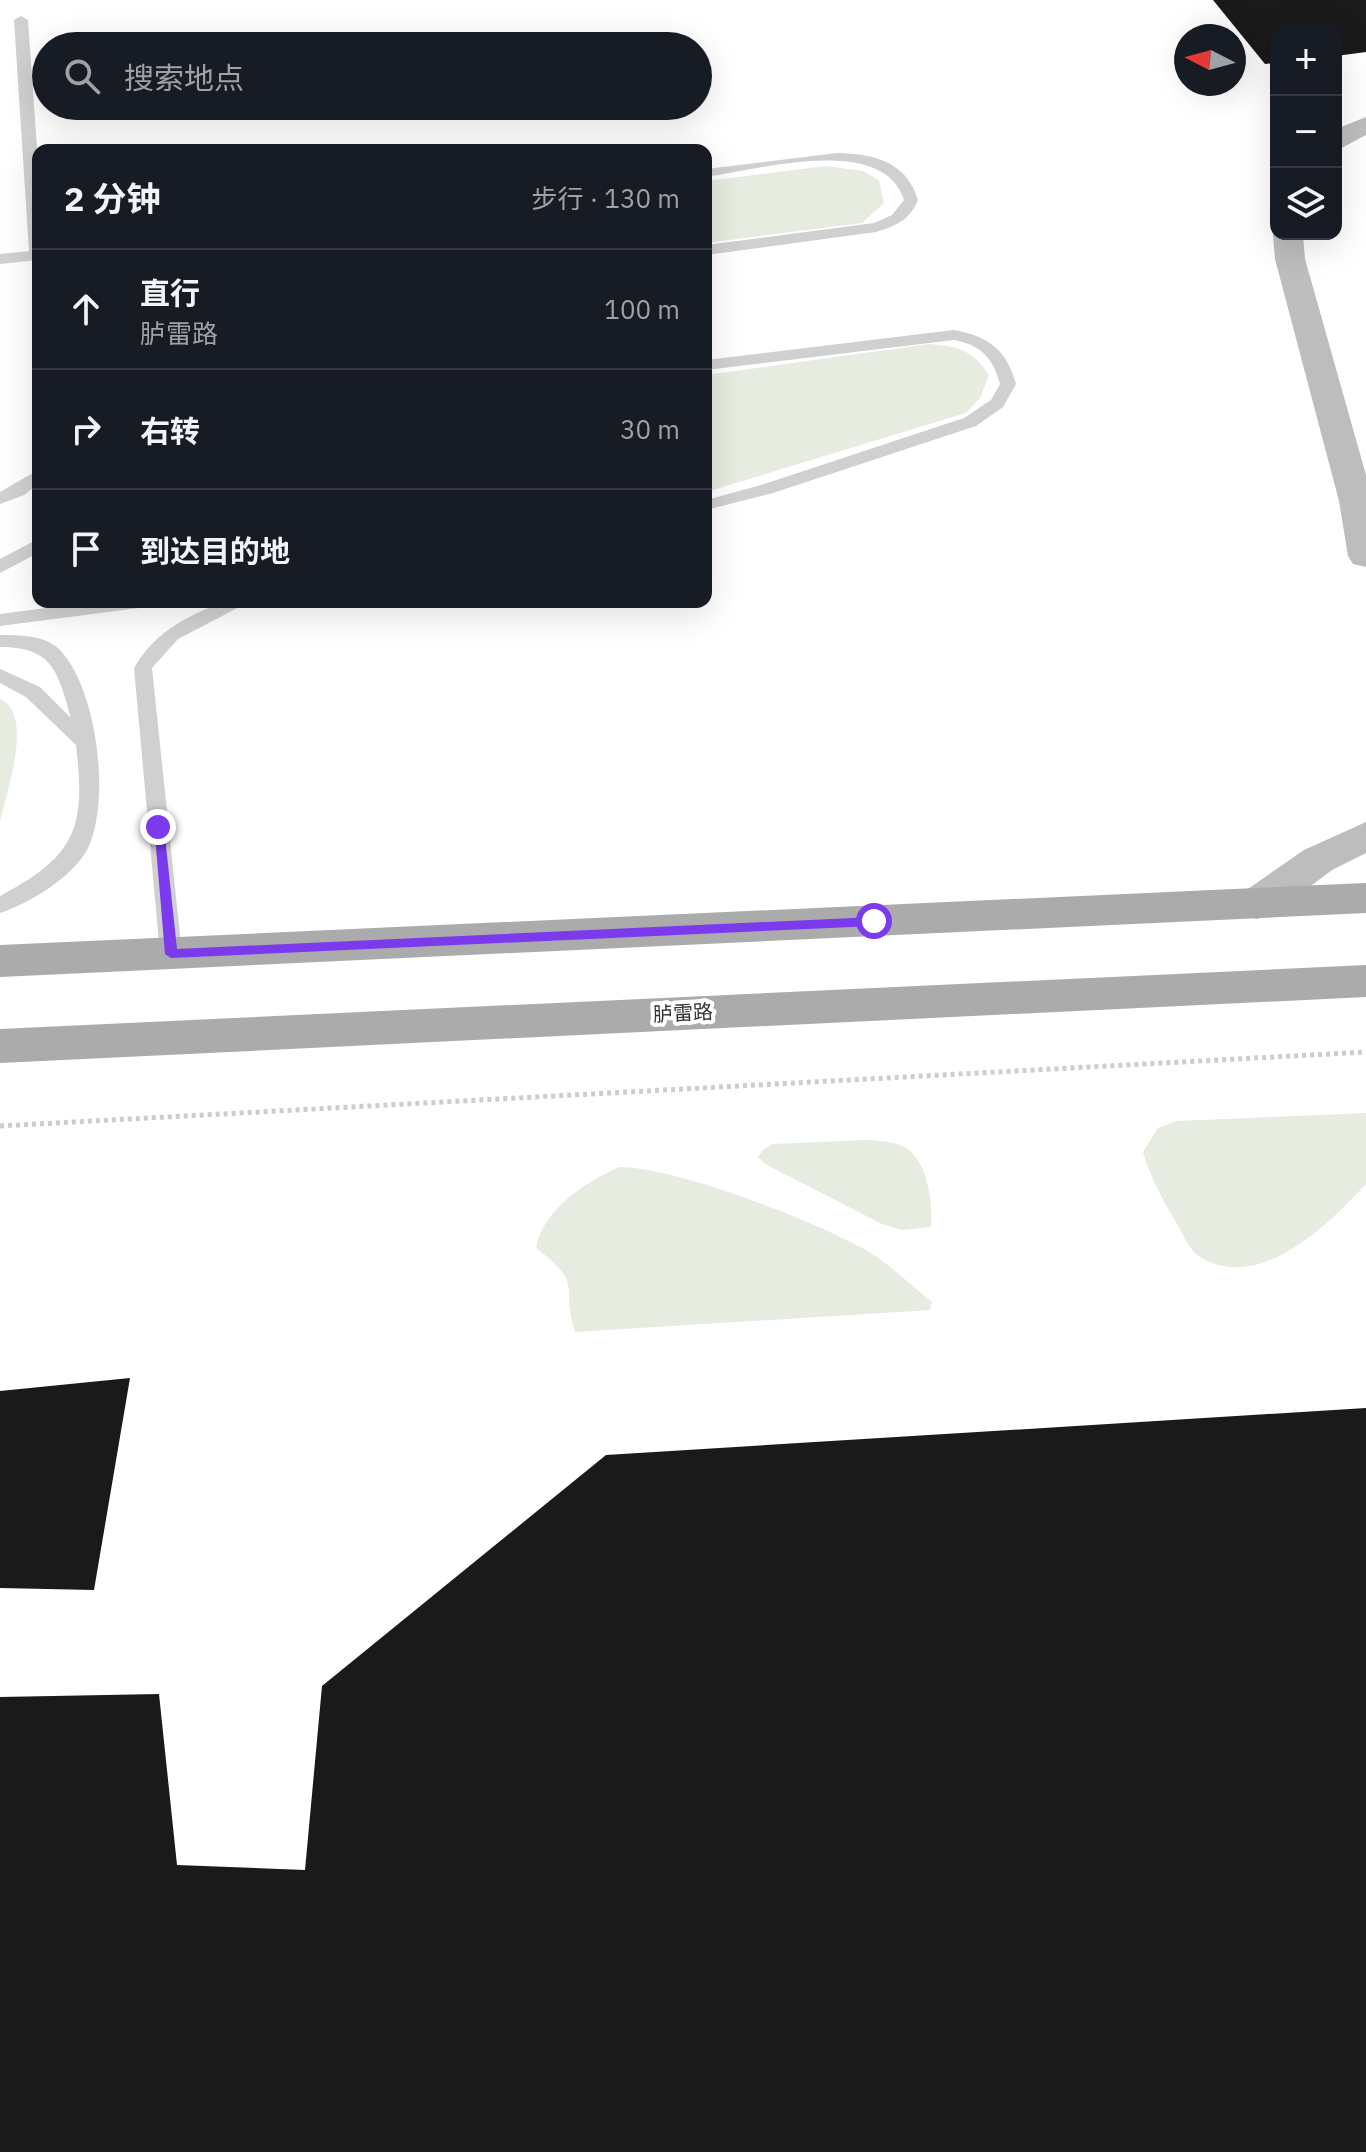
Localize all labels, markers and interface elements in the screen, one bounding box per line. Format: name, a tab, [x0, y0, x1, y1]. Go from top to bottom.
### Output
north arrow	[1174, 24, 1246, 96]
map controls	[1270, 24, 1342, 240]
button: +	[1270, 24, 1342, 96]
search box	[32, 32, 712, 120]
icon: search	[60, 54, 104, 98]
text: 搜索地点	[124, 58, 244, 97]
button: −	[1270, 96, 1342, 168]
button: layers	[1270, 168, 1342, 240]
text: 2 分钟	[64, 176, 160, 220]
text: 步行 · 130 m	[532, 181, 680, 215]
text: 直行	[140, 273, 200, 312]
icon: ahead	[64, 287, 108, 331]
text: 100 m	[604, 292, 680, 326]
text: 胪雷路	[140, 316, 218, 350]
icon: right	[64, 407, 108, 451]
text: 右转	[140, 411, 200, 450]
text: 30 m	[620, 412, 680, 446]
icon: arrive	[64, 527, 108, 571]
text: 到达目的地	[140, 531, 290, 570]
route end	[140, 809, 176, 845]
route start	[856, 903, 892, 939]
street label: 胪雷路	[652, 997, 714, 1028]

